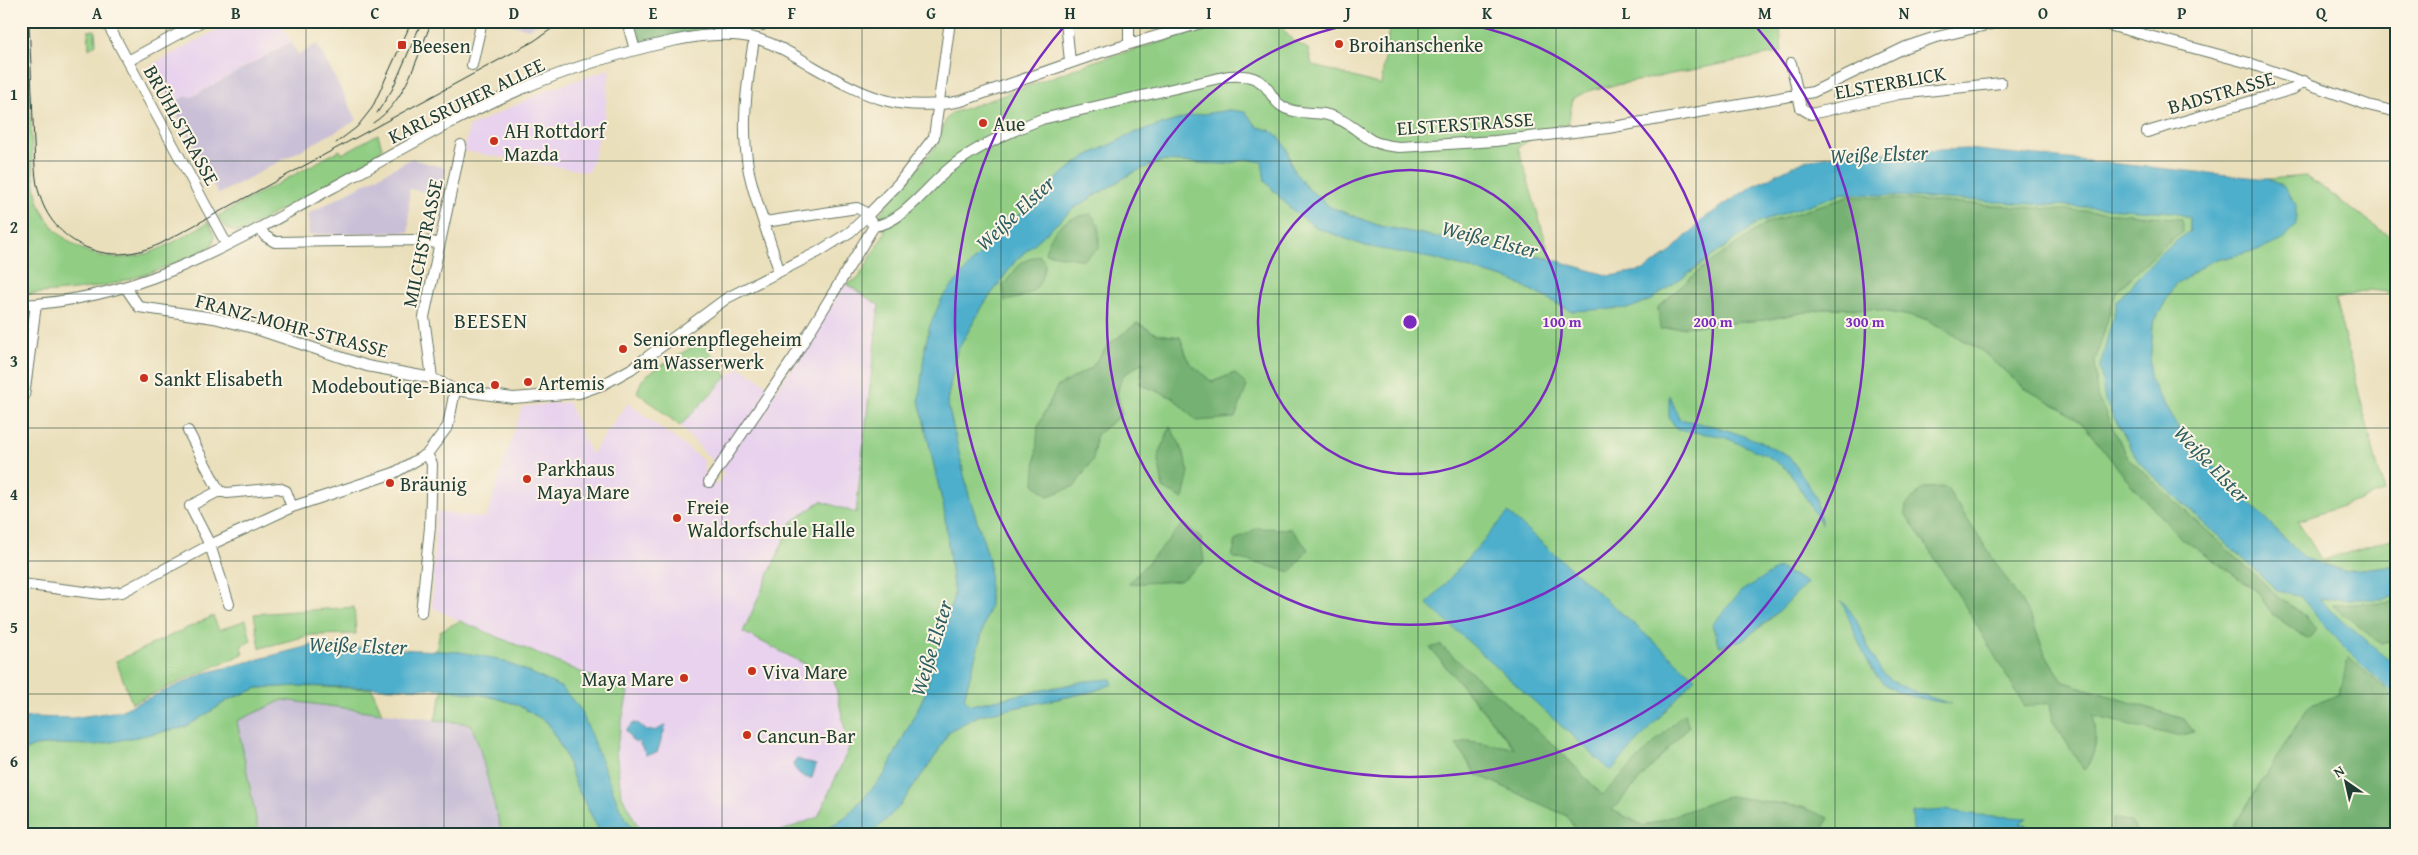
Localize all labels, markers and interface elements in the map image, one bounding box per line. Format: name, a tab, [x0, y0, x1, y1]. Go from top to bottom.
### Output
text: A	[92, 1, 103, 25]
text: B	[231, 1, 241, 25]
text: C	[370, 1, 380, 25]
text: D	[509, 1, 519, 25]
text: E	[649, 1, 658, 25]
text: F	[788, 1, 796, 25]
text: G	[926, 1, 936, 25]
text: H	[1064, 1, 1076, 25]
text: I	[1206, 1, 1212, 25]
text: J	[1342, 1, 1351, 25]
text: K	[1482, 1, 1493, 25]
text: L	[1622, 1, 1631, 25]
text: M	[1758, 1, 1772, 25]
text: N	[1899, 1, 1910, 25]
text: O	[2038, 1, 2048, 25]
text: P	[2177, 1, 2187, 25]
text: Q	[2316, 1, 2328, 25]
place label: Broihanschenke	[1349, 30, 1484, 59]
place label: Beesen	[412, 31, 471, 60]
marker: Broihanschenke	[1333, 38, 1345, 50]
marker: Beesen	[396, 39, 408, 51]
street label: KARLSRUHER ALLEE	[383, 50, 549, 150]
street label: ELSTERBLICK	[1832, 58, 1948, 106]
street label: BRÜHLSTRASSE	[137, 60, 227, 190]
street label: BADSTRASSE	[2164, 63, 2278, 121]
text: 1	[10, 82, 18, 106]
street label: ELSTERSTRASSE	[1396, 104, 1534, 142]
place label: Aue	[993, 109, 1025, 138]
place label: AH Rottdorf Mazda	[504, 116, 608, 168]
marker: Aue	[977, 117, 989, 129]
marker: AH Rottdorf Mazda	[488, 135, 500, 147]
water label: Weiße Elster	[1829, 137, 1930, 171]
water label: Weiße Elster	[968, 167, 1062, 258]
street label: MILCHSTRASSE	[394, 176, 450, 310]
water label: Weiße Elster	[1438, 212, 1543, 266]
text: 2	[10, 215, 18, 239]
street label: FRANZ-MOHR-STRASSE	[192, 285, 392, 365]
district label: BEESEN	[454, 305, 528, 336]
text: 100 m	[1542, 311, 1582, 332]
text: 200 m	[1693, 311, 1733, 332]
text: 300 m	[1845, 311, 1885, 332]
centre of rings	[1401, 313, 1419, 331]
place label: Seniorenpflegeheim am Wasserwerk	[633, 324, 803, 376]
marker: Seniorenpflegeheim am Wasserwerk	[617, 343, 629, 355]
text: 3	[10, 349, 18, 373]
place label: Sankt Elisabeth	[154, 364, 283, 393]
place label: Artemis	[538, 368, 605, 397]
place label: Modeboutiqe-Bianca	[312, 371, 486, 400]
marker: Sankt Elisabeth	[138, 372, 150, 384]
marker: Artemis	[522, 376, 534, 388]
marker: Modeboutiqe-Bianca	[489, 379, 501, 391]
water label: Weiße Elster	[2167, 418, 2258, 511]
place label: Parkhaus Maya Mare	[537, 454, 630, 506]
place label: Bräunig	[400, 469, 467, 498]
marker: Parkhaus Maya Mare	[521, 473, 533, 485]
marker: Bräunig	[384, 477, 396, 489]
text: 4	[10, 482, 18, 506]
place label: Freie Waldorfschule Halle	[687, 492, 855, 544]
marker: Freie Waldorfschule Halle	[671, 512, 683, 524]
water label: Weiße Elster	[902, 595, 961, 700]
text: 5	[10, 615, 18, 639]
water label: Weiße Elster	[308, 628, 409, 662]
place label: Viva Mare	[762, 657, 847, 686]
place label: Maya Mare	[581, 664, 674, 693]
marker: Viva Mare	[746, 665, 758, 677]
marker: Maya Mare	[678, 672, 690, 684]
place label: Cancun-Bar	[757, 721, 855, 750]
marker: Cancun-Bar	[741, 729, 753, 741]
text: 6	[10, 749, 18, 773]
north arrow	[2320, 758, 2370, 808]
text: N	[2329, 760, 2349, 782]

